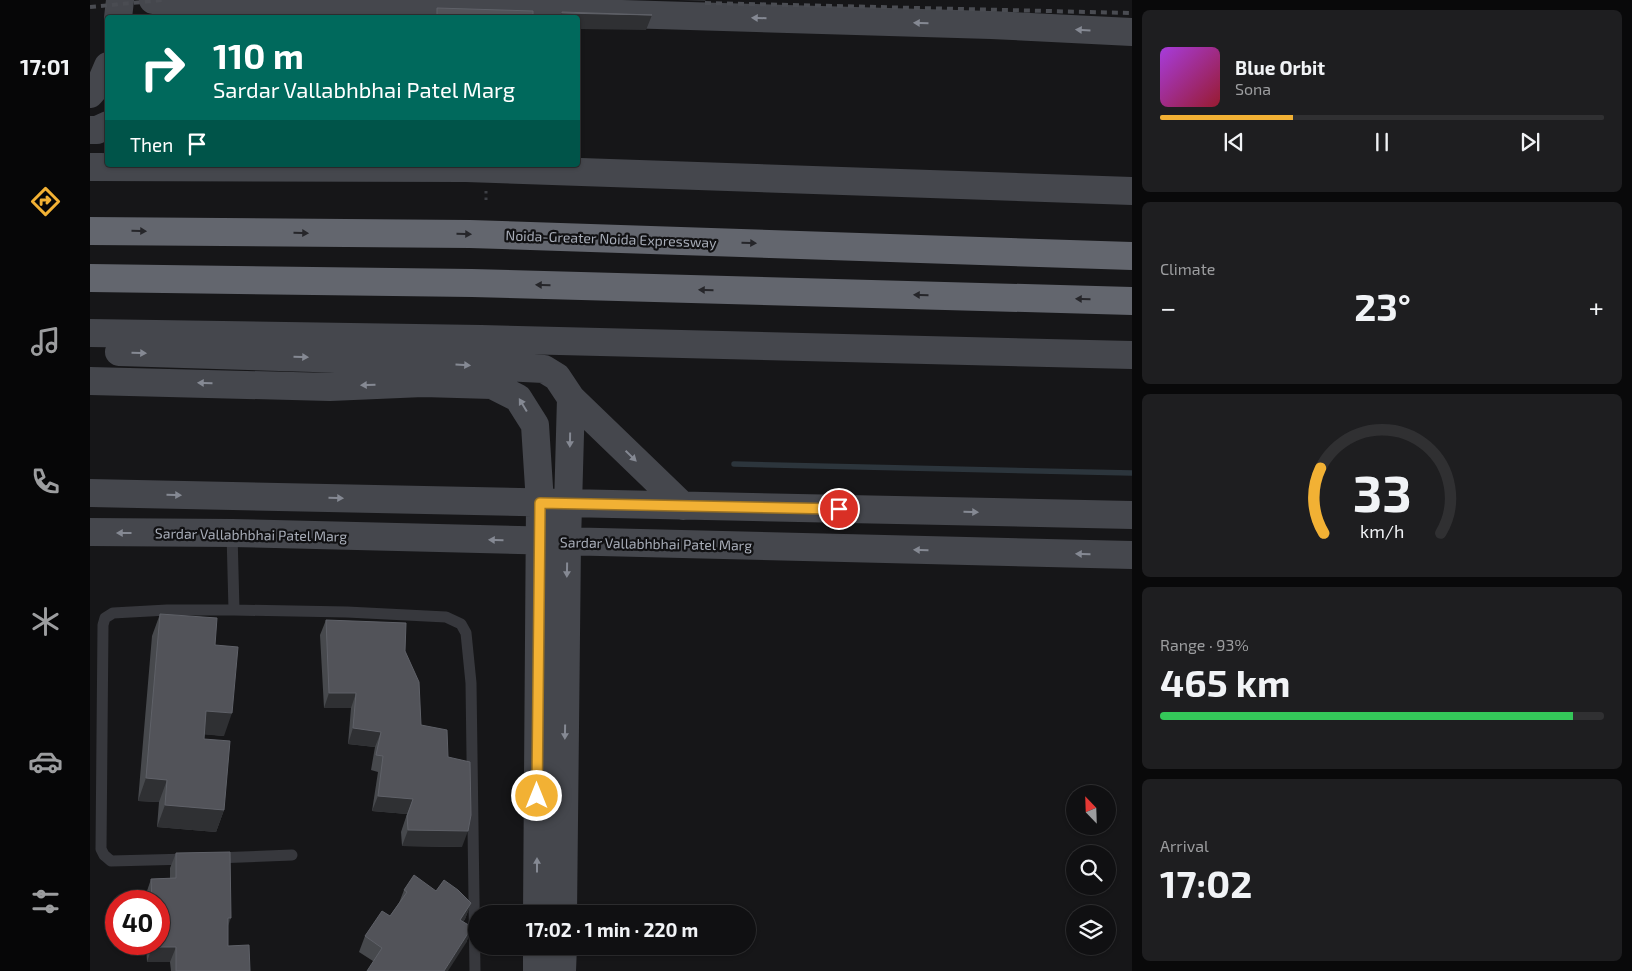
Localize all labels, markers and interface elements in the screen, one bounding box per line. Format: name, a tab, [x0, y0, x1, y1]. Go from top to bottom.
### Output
one-way arrow	[750, 14, 766, 22]
one-way arrow	[913, 19, 929, 27]
one-way arrow	[1075, 25, 1091, 33]
text: 110 m	[213, 34, 304, 76]
icon: right	[130, 35, 195, 100]
text: 17:01	[20, 53, 70, 79]
text: Blue Orbit	[1235, 56, 1325, 79]
text: Sardar Vallabhbhai Patel Marg	[213, 76, 515, 102]
text: Sona	[1235, 79, 1271, 98]
icon: previous	[1220, 128, 1248, 156]
icon: pause	[1368, 128, 1396, 156]
icon: next	[1516, 128, 1544, 156]
icon: arrive	[183, 130, 211, 158]
text: Then	[130, 133, 173, 156]
icon: directions	[28, 184, 63, 219]
street label: Noida-Greater Noida Expressway	[505, 226, 717, 251]
one-way arrow	[131, 227, 147, 235]
one-way arrow	[293, 229, 309, 237]
one-way arrow	[456, 230, 472, 238]
one-way arrow	[741, 240, 757, 248]
text: Climate	[1160, 259, 1215, 278]
one-way arrow	[535, 281, 551, 289]
text: 23°	[1354, 283, 1411, 329]
one-way arrow	[698, 285, 714, 293]
text: −	[1160, 290, 1176, 324]
text: +	[1589, 290, 1604, 324]
one-way arrow	[913, 291, 929, 299]
one-way arrow	[1075, 295, 1091, 303]
icon: music	[28, 324, 63, 359]
one-way arrow	[131, 349, 147, 357]
one-way arrow	[293, 354, 309, 362]
one-way arrow	[456, 362, 472, 370]
one-way arrow	[197, 379, 213, 387]
one-way arrow	[359, 382, 375, 390]
one-way arrow	[518, 399, 527, 412]
one-way arrow	[565, 432, 573, 448]
one-way arrow	[625, 450, 637, 462]
text: 33	[1353, 460, 1411, 522]
icon: phone	[28, 464, 63, 499]
pin	[818, 488, 860, 530]
one-way arrow	[166, 491, 182, 499]
one-way arrow	[328, 495, 344, 503]
icon: arrive	[825, 495, 853, 523]
one-way arrow	[963, 508, 979, 516]
text: km/h	[1360, 520, 1404, 542]
street label: Sardar Vallabhbhai Patel Marg	[155, 524, 347, 545]
one-way arrow	[115, 529, 131, 537]
street label: Sardar Vallabhbhai Patel Marg	[560, 533, 752, 554]
one-way arrow	[488, 536, 504, 544]
one-way arrow	[913, 546, 929, 554]
one-way arrow	[1075, 549, 1091, 557]
one-way arrow	[563, 562, 571, 578]
icon: climate	[28, 604, 63, 639]
text: Range · 93%	[1160, 635, 1249, 654]
text: 465 km	[1160, 659, 1291, 705]
one-way arrow	[561, 725, 569, 741]
icon: car	[28, 744, 63, 779]
position arrow	[510, 769, 562, 821]
north arrow	[1066, 785, 1116, 835]
map controls	[1066, 785, 1116, 955]
text: Arrival	[1160, 836, 1209, 855]
button: search	[1066, 845, 1116, 895]
one-way arrow	[533, 857, 541, 873]
text: 17:02	[1160, 860, 1252, 906]
icon: filters	[28, 884, 63, 919]
speed limit sign: 40	[105, 890, 170, 955]
button: layers	[1066, 905, 1116, 955]
text: 17:02 · 1 min · 220 m	[526, 918, 698, 941]

